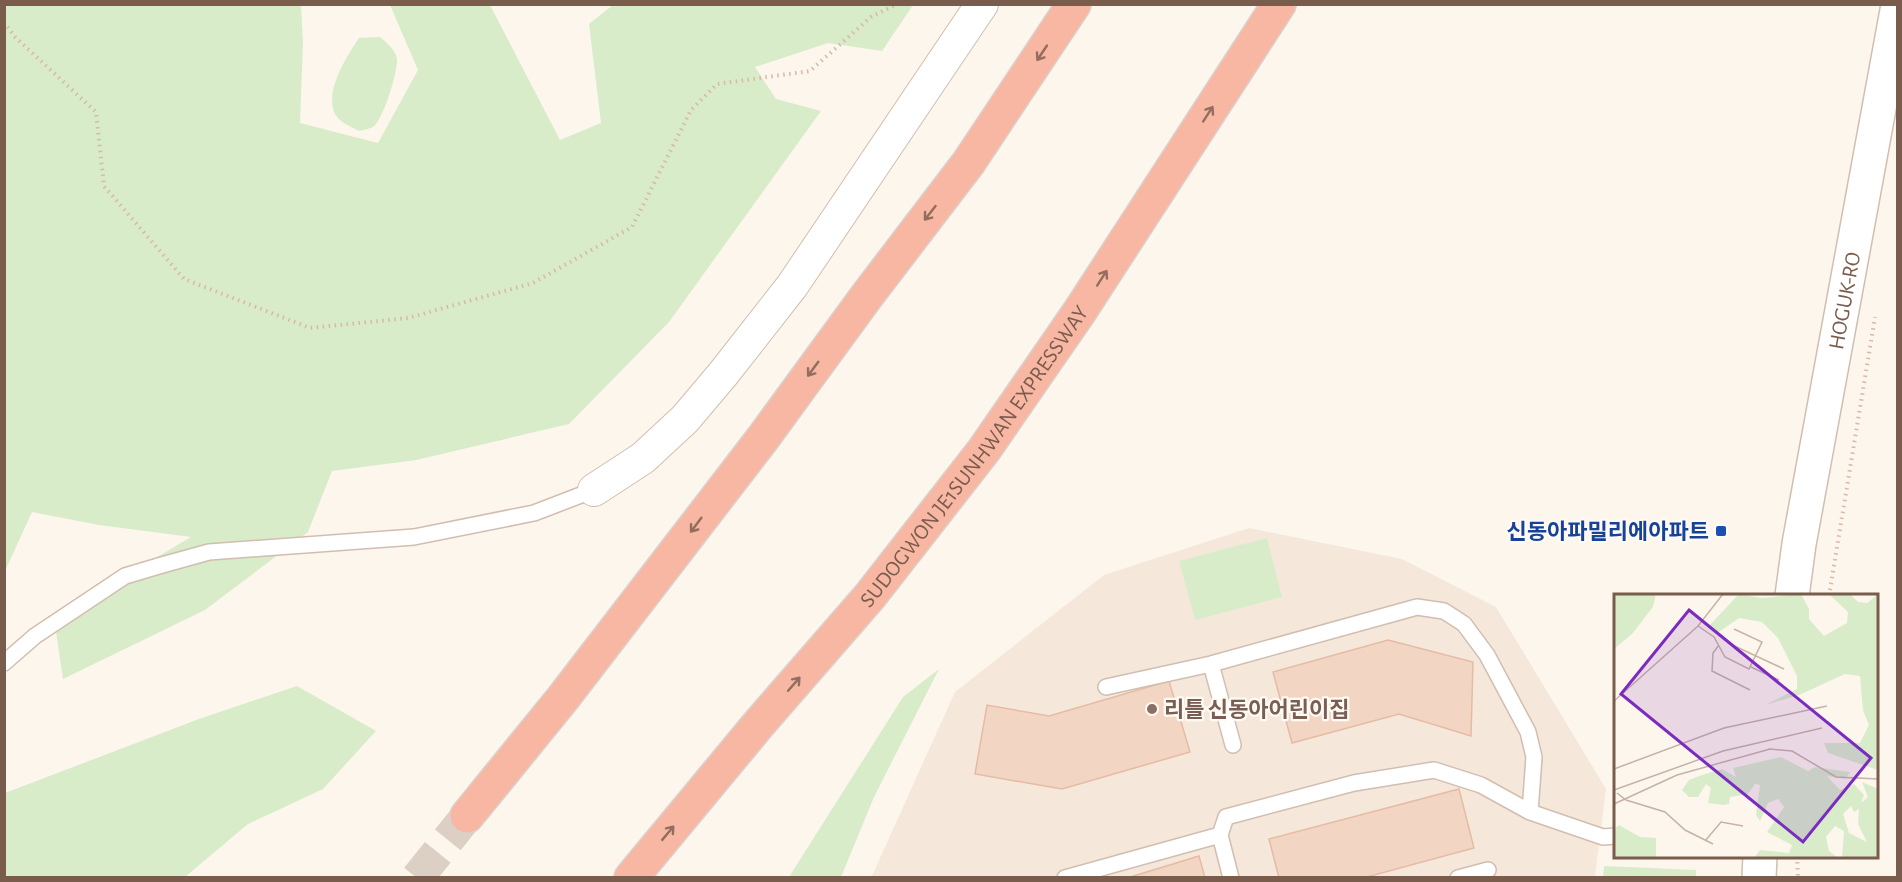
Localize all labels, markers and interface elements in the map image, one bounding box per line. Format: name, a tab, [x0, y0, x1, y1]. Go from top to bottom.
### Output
one-way arrow	[1035, 44, 1047, 61]
one-way arrow	[1203, 106, 1215, 123]
one-way arrow	[924, 205, 937, 221]
street label: HOGUK-RO	[1825, 250, 1864, 351]
one-way arrow	[1095, 269, 1108, 286]
street label: SUDOGWON JE1SUNHWAN EXPRESSWAY	[856, 301, 1093, 611]
one-way arrow	[807, 361, 819, 377]
one-way arrow	[690, 517, 703, 533]
place label: 신동아파밀리에아파트	[1507, 520, 1709, 543]
marker: 신동아파밀리에아파트	[1714, 524, 1728, 538]
inset map	[1614, 594, 1878, 858]
one-way arrow	[787, 677, 801, 692]
place label: 리틀 신동아어린이집	[1164, 698, 1349, 721]
marker: 리틀 신동아어린이집	[1145, 702, 1159, 716]
one-way arrow	[662, 825, 675, 841]

